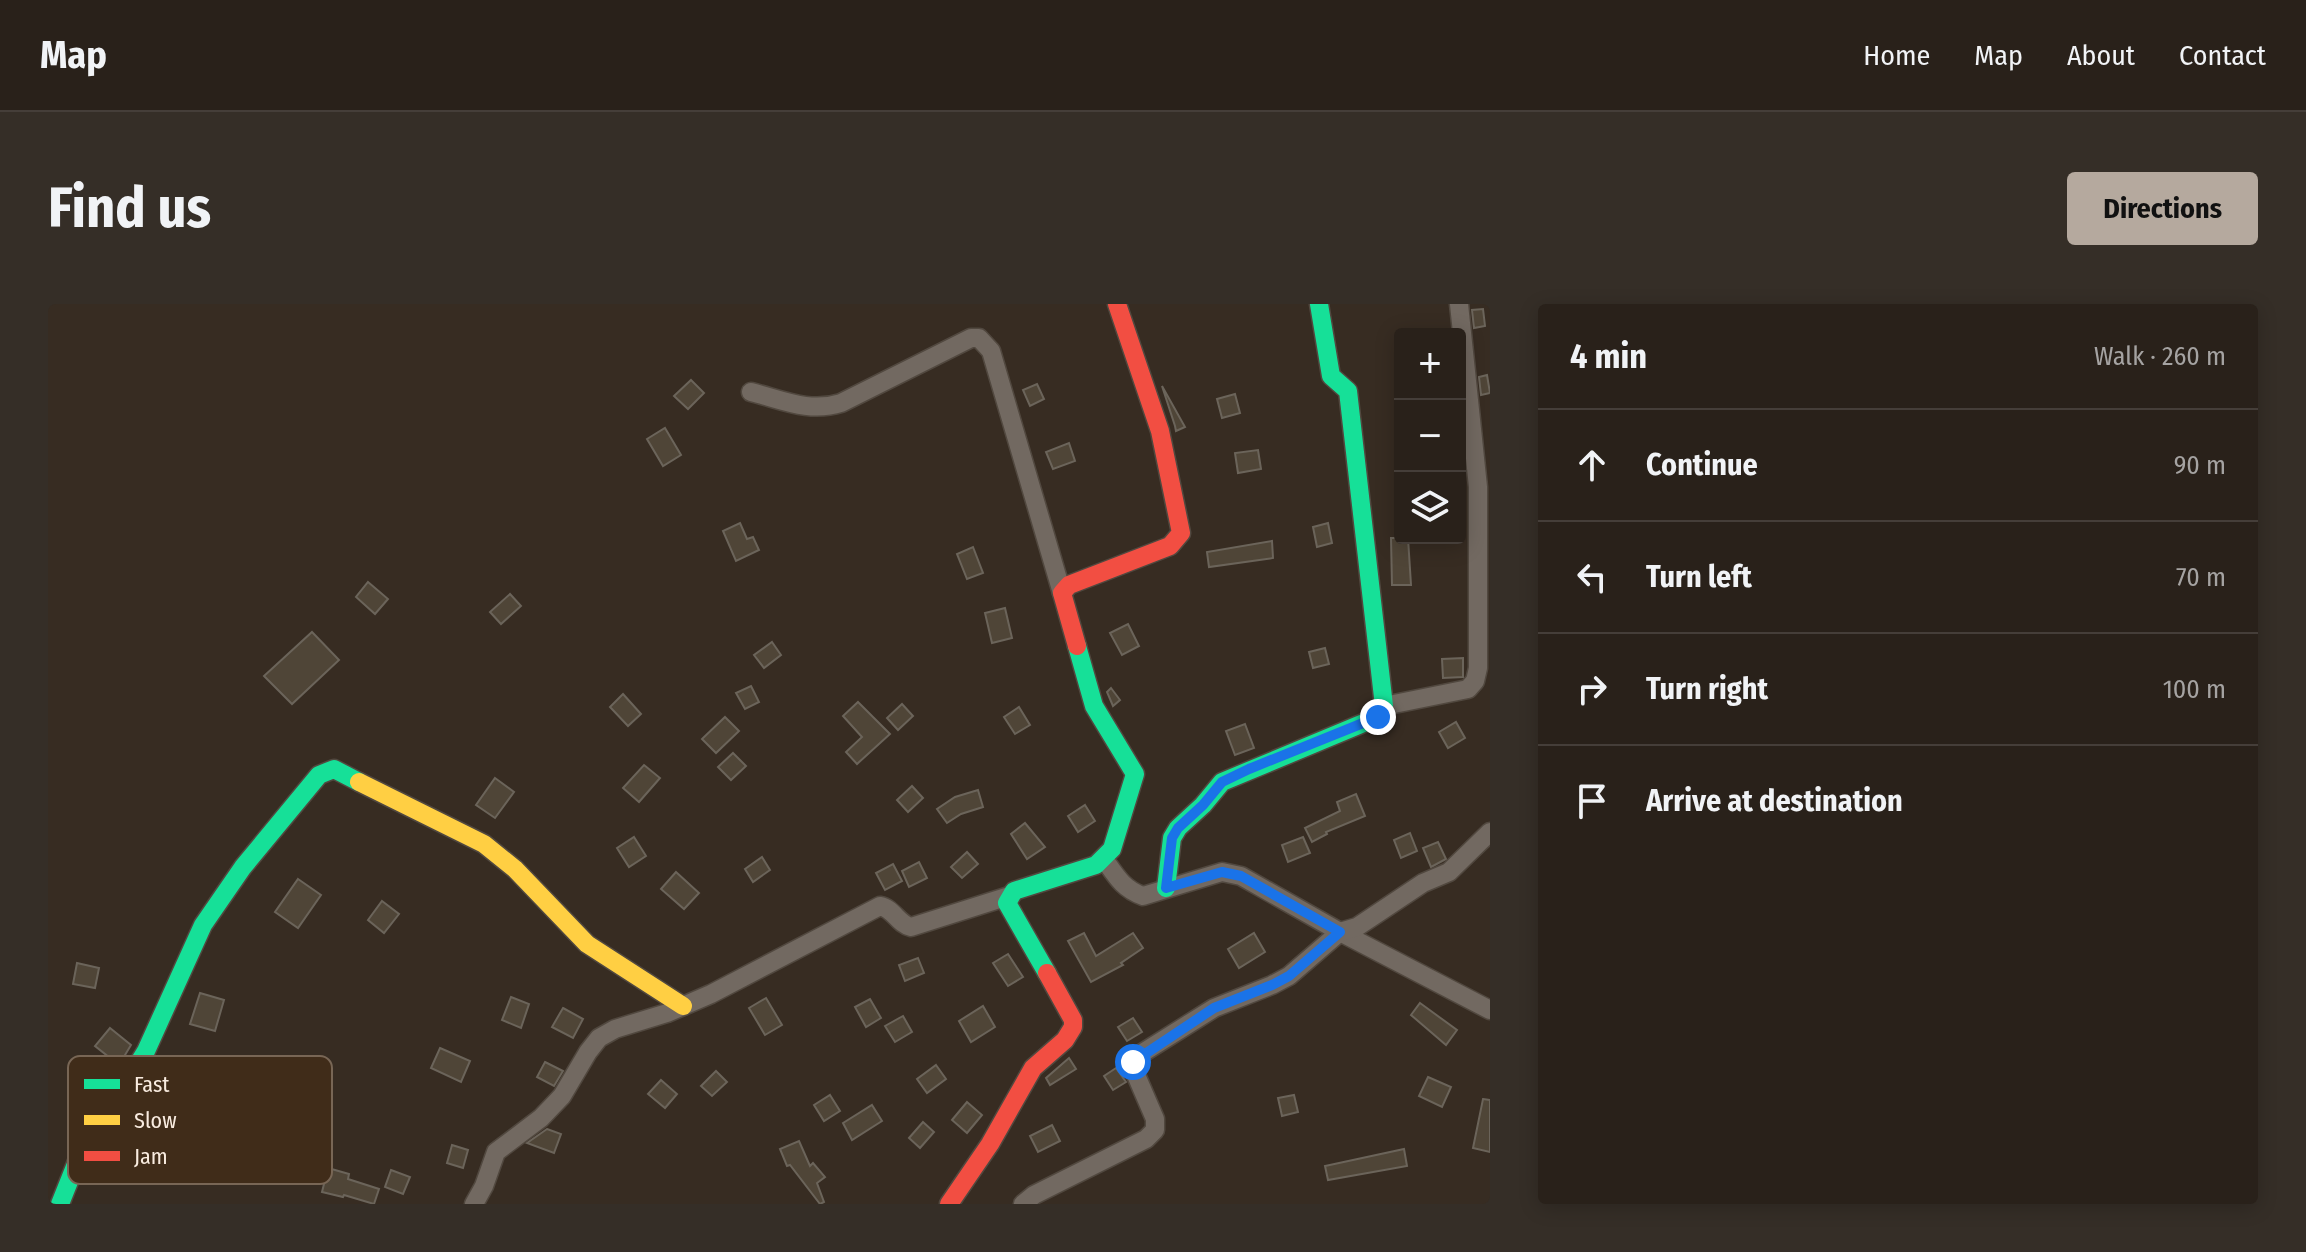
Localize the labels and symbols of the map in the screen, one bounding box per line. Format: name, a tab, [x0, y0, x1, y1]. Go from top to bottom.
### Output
route end	[1360, 699, 1396, 735]
route start	[1115, 1044, 1151, 1080]
legend	[68, 1056, 332, 1184]
text: Fast	[134, 1071, 170, 1098]
text: Slow	[134, 1107, 177, 1134]
text: Jam	[134, 1143, 168, 1170]

